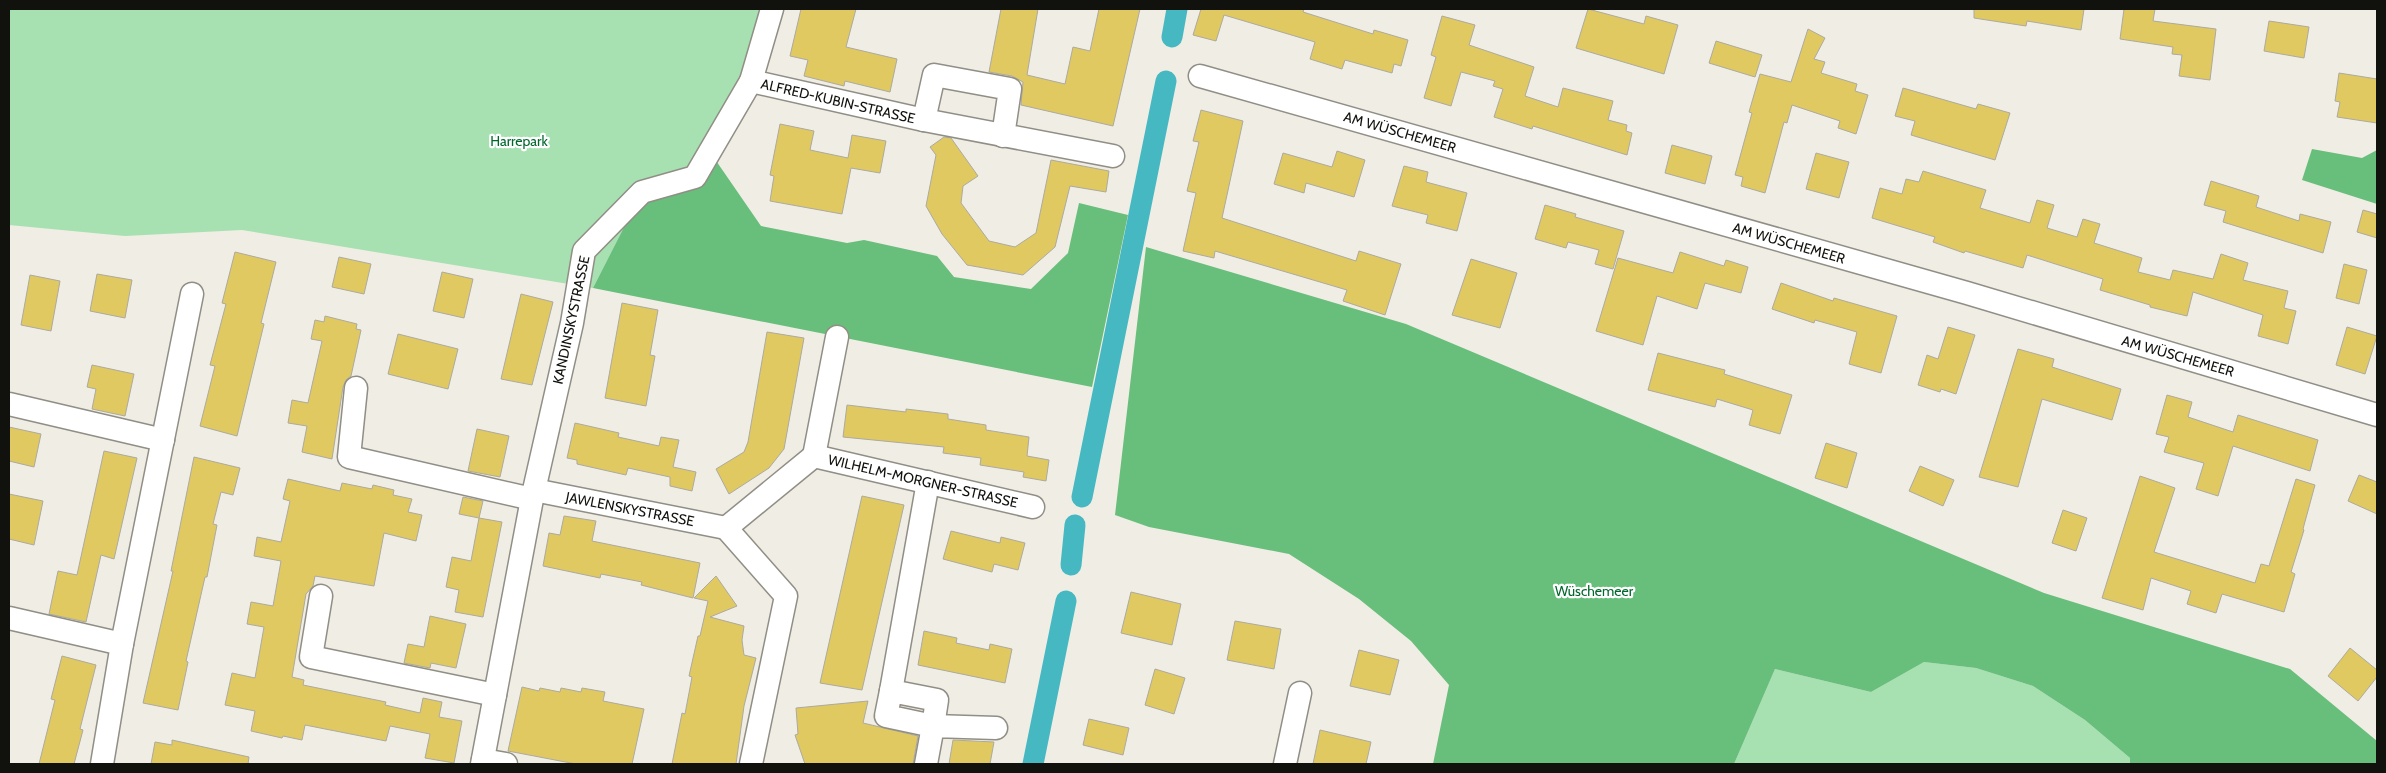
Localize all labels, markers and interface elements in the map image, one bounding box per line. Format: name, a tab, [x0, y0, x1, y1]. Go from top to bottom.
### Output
street label: ALFRED-KUBIN-STRASSE	[759, 74, 917, 128]
street label: AM WÜSCHEMEER	[1342, 107, 1459, 157]
park label: Harrepark	[490, 132, 548, 150]
street label: AM WÜSCHEMEER	[1731, 218, 1848, 268]
street label: KANDINSKYSTRASSE	[549, 254, 593, 386]
street label: AM WÜSCHEMEER	[2120, 331, 2237, 381]
street label: WILHELM-MORGNER-STRASSE	[826, 450, 1020, 512]
street label: JAWLENSKYSTRASSE	[563, 488, 696, 530]
park label: Wüschemeer	[1555, 582, 1634, 600]

